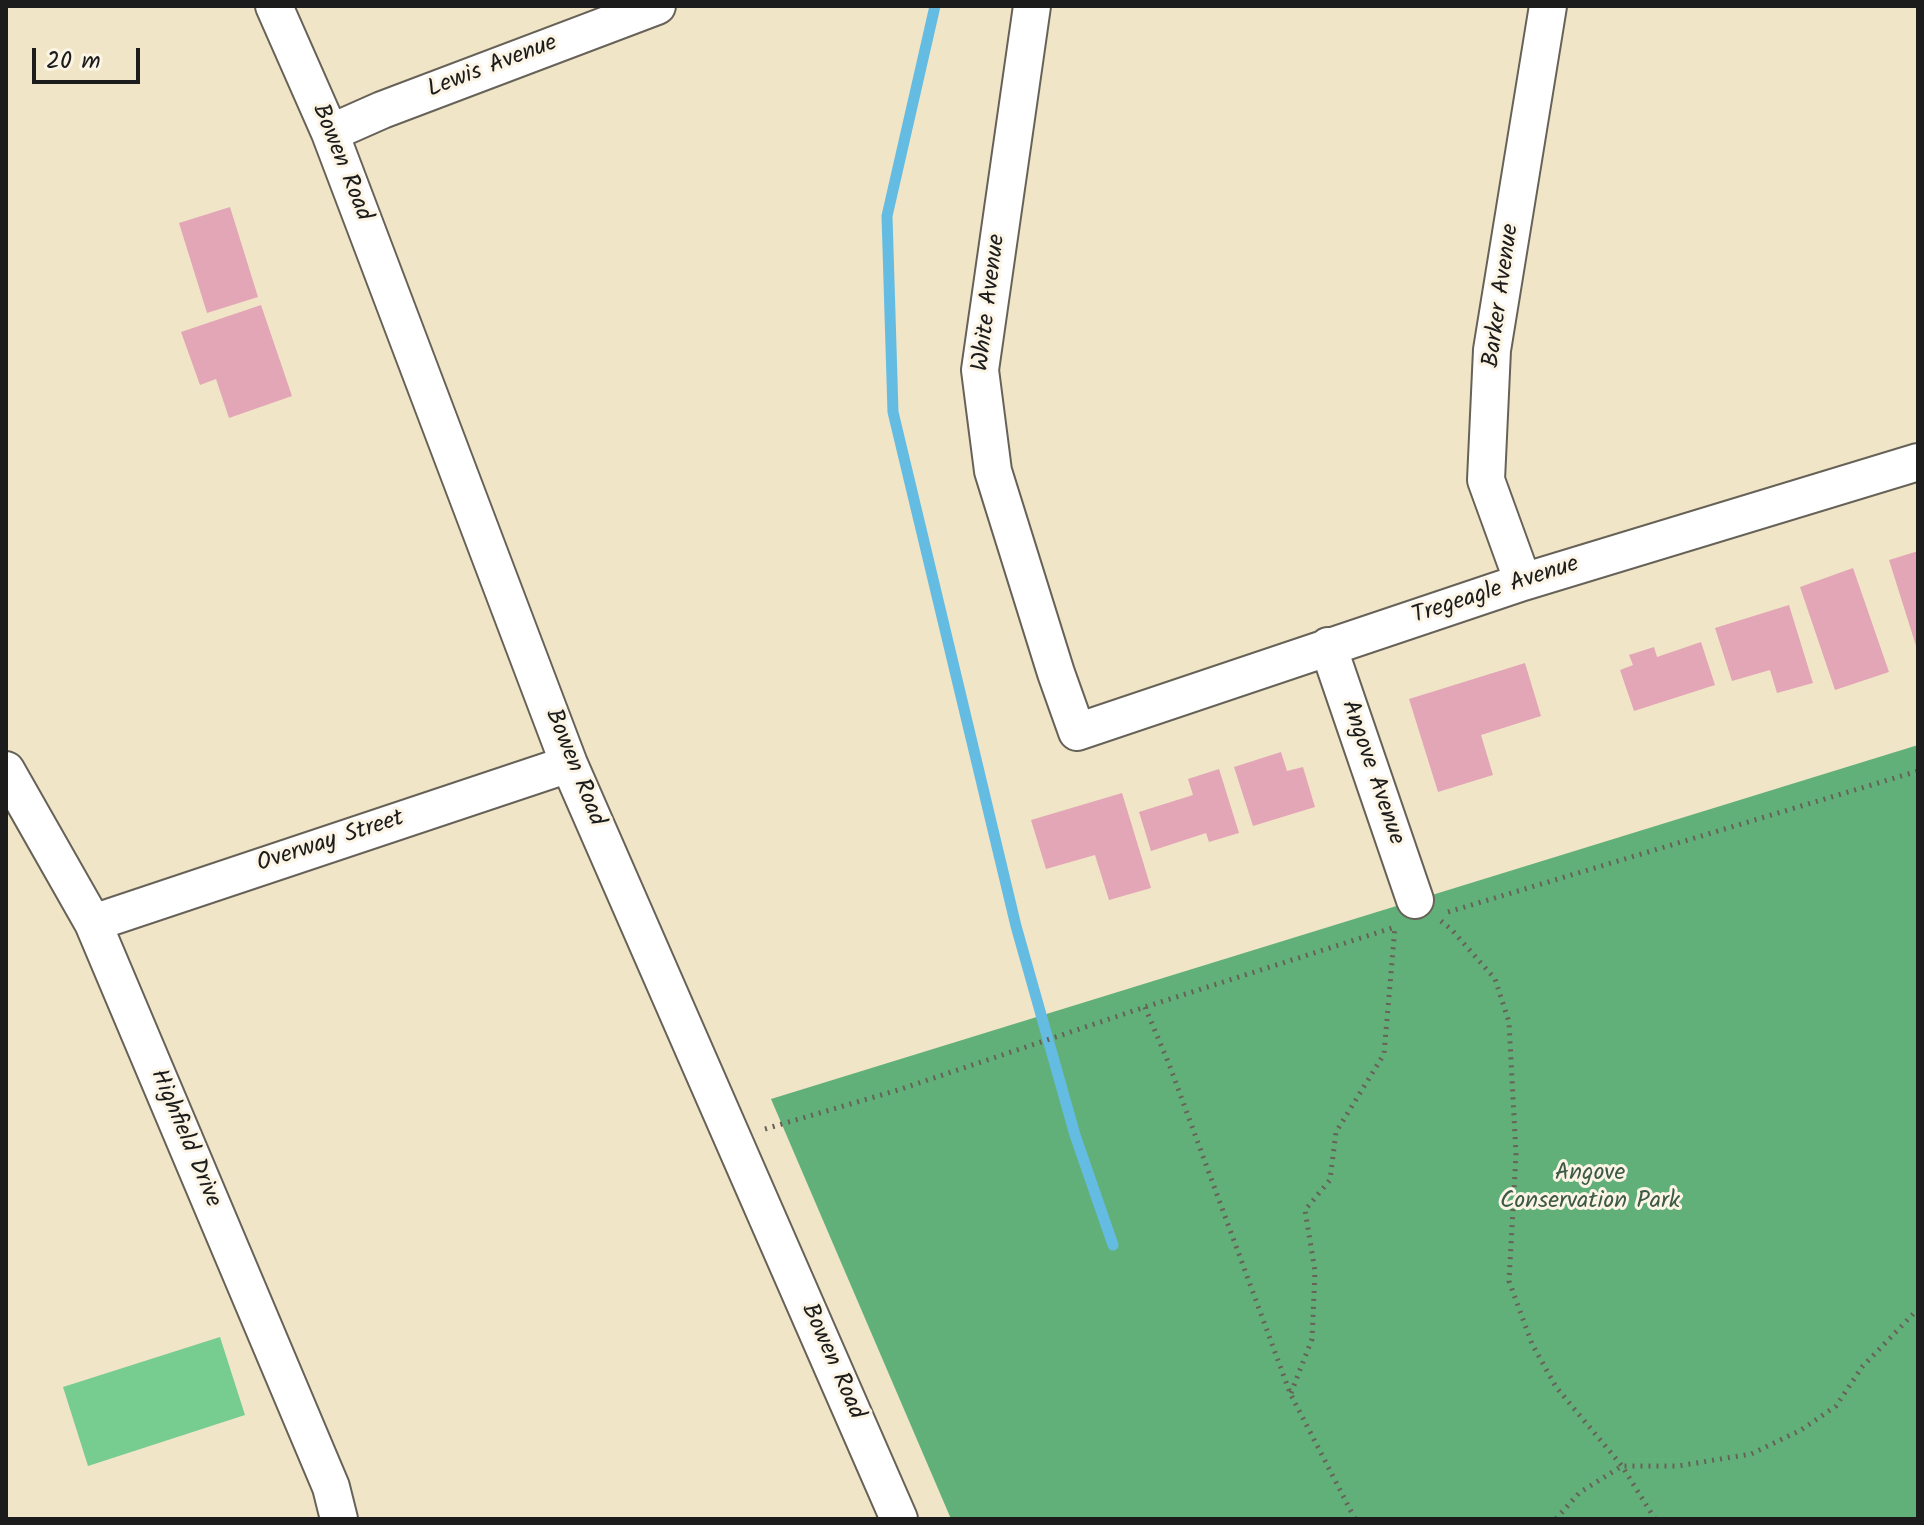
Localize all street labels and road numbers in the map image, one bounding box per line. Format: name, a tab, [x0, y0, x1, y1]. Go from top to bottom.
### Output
street label: Lewis Avenue	[424, 30, 562, 106]
street label: Bowen Road	[303, 100, 377, 226]
street label: Barker Avenue	[1479, 222, 1527, 370]
street label: White Avenue	[968, 233, 1014, 373]
street label: Tregeagle Avenue	[1409, 552, 1583, 632]
street label: Angove Avenue	[1333, 697, 1409, 849]
street label: Bowen Road	[536, 705, 610, 831]
street label: Overway Street	[254, 806, 408, 880]
street label: Highfield Drive	[142, 1066, 226, 1212]
street label: Bowen Road	[793, 1300, 869, 1424]

